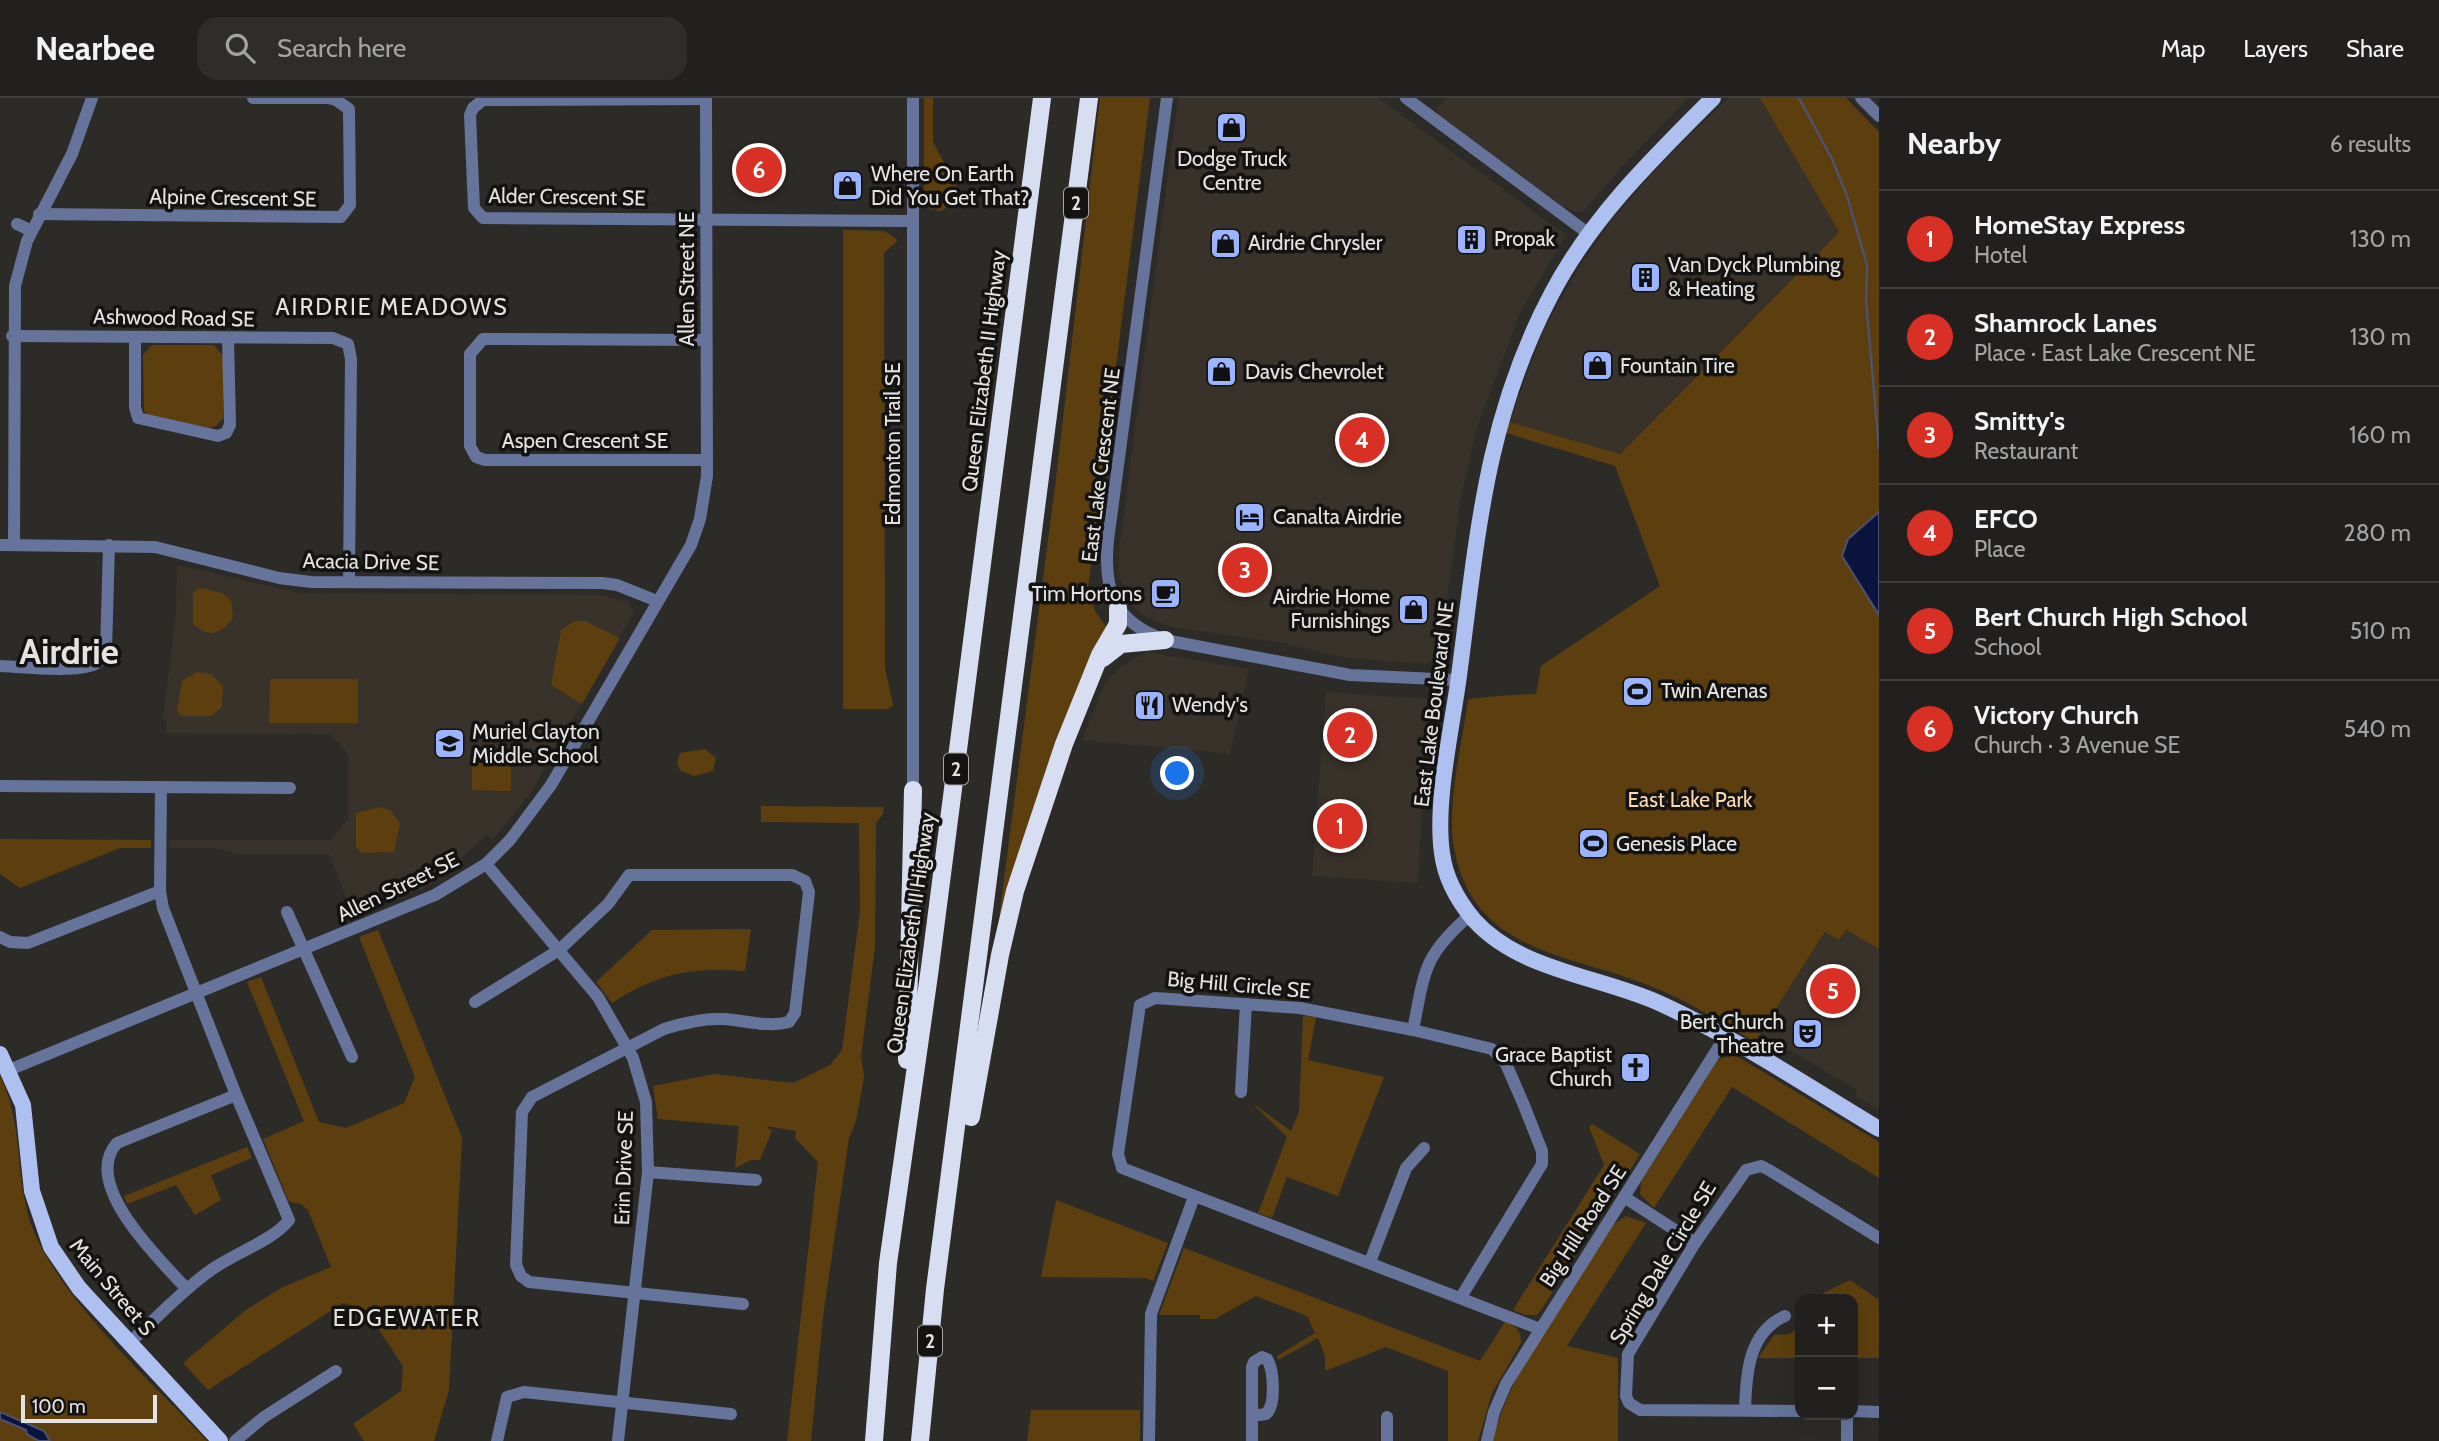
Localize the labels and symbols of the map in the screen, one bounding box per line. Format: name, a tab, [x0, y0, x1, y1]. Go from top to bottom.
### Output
shop icon: Dodge Truck Centre	[1215, 110, 1249, 144]
pin: 6	[736, 144, 782, 196]
place label: Dodge Truck Centre	[1177, 146, 1288, 195]
place label: Where On Earth Did You Get That?	[871, 161, 1029, 210]
shop icon: Where On Earth Did You Get That?	[831, 169, 865, 203]
street label: Alder Crescent SE	[488, 183, 646, 210]
street label: Alpine Crescent SE	[149, 184, 317, 211]
road number: 2	[1064, 188, 1088, 218]
street label: Allen Street NE	[674, 212, 699, 346]
building icon: Propak	[1454, 222, 1488, 256]
shop icon: Airdrie Chrysler	[1208, 226, 1242, 260]
place label: Propak	[1494, 226, 1556, 251]
place label: Airdrie Chrysler	[1248, 230, 1383, 255]
street label: Queen Elizabeth II Highway	[956, 248, 1011, 493]
place label: Van Dyck Plumbing & Heating	[1668, 252, 1841, 301]
building icon: Van Dyck Plumbing & Heating	[1628, 260, 1662, 294]
district label: AIRDRIE MEADOWS	[275, 293, 509, 321]
street label: Ashwood Road SE	[93, 304, 255, 331]
shop icon: Fountain Tire	[1580, 349, 1614, 383]
place label: Fountain Tire	[1620, 353, 1735, 378]
shop icon: Davis Chevrolet	[1205, 355, 1239, 389]
place label: Davis Chevrolet	[1245, 359, 1384, 384]
street label: Edmonton Trail SE	[880, 362, 905, 526]
street label: East Lake Crescent NE	[1076, 366, 1125, 564]
pin: 4	[1339, 414, 1385, 466]
street label: Aspen Crescent SE	[502, 428, 668, 453]
hotel icon: Canalta Airdrie	[1233, 500, 1267, 534]
place label: Canalta Airdrie	[1273, 504, 1402, 529]
pin: 3	[1222, 544, 1268, 596]
street label: Acacia Drive SE	[302, 548, 440, 575]
cafe icon: Tim Hortons	[1148, 577, 1182, 611]
place label: Tim Hortons	[1032, 581, 1142, 606]
place label: Airdrie Home Furnishings	[1273, 584, 1390, 633]
shop icon: Airdrie Home Furnishings	[1396, 592, 1430, 626]
street label: East Lake Boulevard NE	[1408, 600, 1459, 808]
district label: Airdrie	[19, 630, 119, 673]
sports icon: Twin Arenas	[1621, 674, 1655, 708]
place label: Twin Arenas	[1661, 678, 1768, 703]
restaurant icon: Wendy's	[1132, 688, 1166, 722]
place label: Wendy's	[1172, 692, 1248, 717]
pin: 2	[1327, 709, 1373, 761]
place label: Muriel Clayton Middle School	[472, 719, 600, 768]
school or university icon: Muriel Clayton Middle School	[432, 727, 466, 761]
road number: 2	[944, 754, 968, 784]
your location	[1160, 756, 1194, 790]
park label: East Lake Park	[1627, 787, 1753, 812]
pin: 1	[1317, 800, 1363, 852]
street label: Queen Elizabeth II Highway	[881, 810, 940, 1055]
sports icon: Genesis Place	[1576, 827, 1610, 861]
place label: Genesis Place	[1616, 831, 1737, 856]
street label: Allen Street SE	[333, 846, 463, 927]
pin: 5	[1810, 965, 1856, 1017]
street label: Big Hill Circle SE	[1166, 966, 1312, 1003]
place label: Bert Church Theatre	[1680, 1009, 1784, 1058]
theatre icon: Bert Church Theatre	[1790, 1017, 1824, 1051]
place label: Grace Baptist Church	[1495, 1042, 1612, 1091]
church icon: Grace Baptist Church	[1618, 1050, 1652, 1084]
street label: Erin Drive SE	[609, 1110, 638, 1226]
street label: Big Hill Road SE	[1534, 1160, 1631, 1291]
street label: Spring Dale Circle SE	[1604, 1177, 1721, 1349]
street label: Main Street S	[65, 1233, 160, 1340]
district label: EDGEWATER	[333, 1304, 481, 1332]
road number: 2	[918, 1326, 942, 1357]
scale bar	[21, 1392, 158, 1424]

